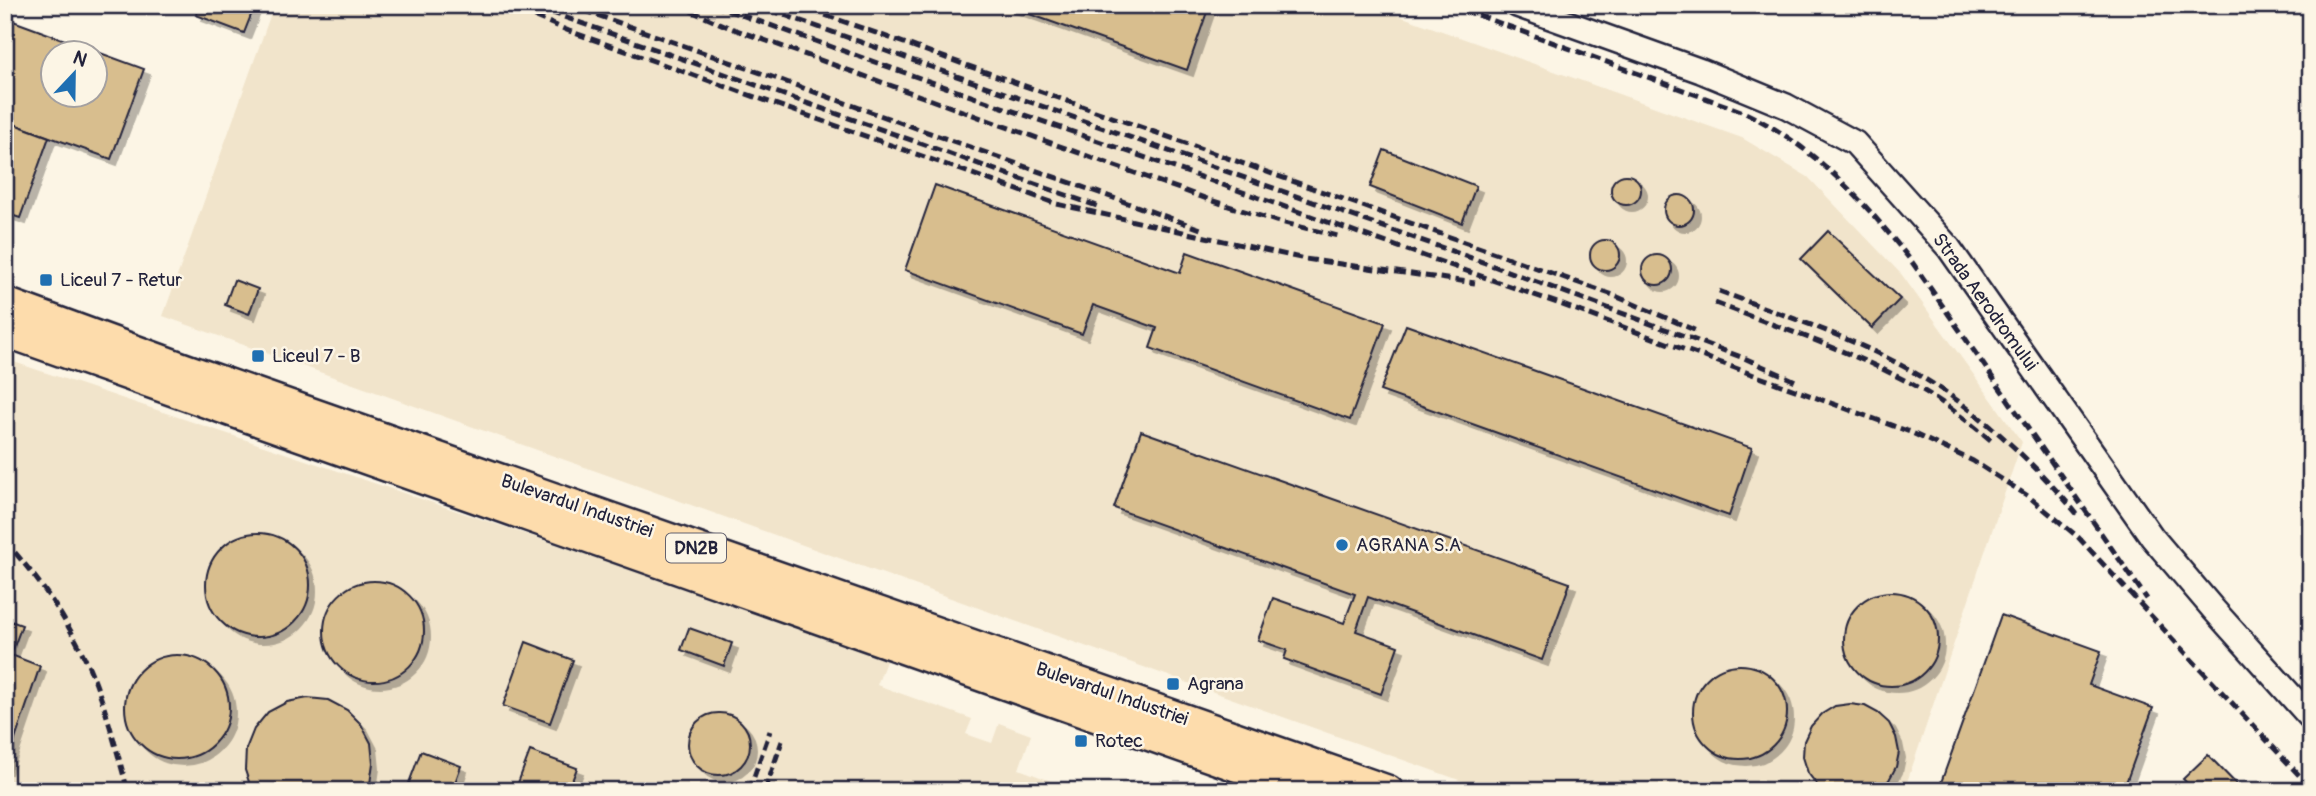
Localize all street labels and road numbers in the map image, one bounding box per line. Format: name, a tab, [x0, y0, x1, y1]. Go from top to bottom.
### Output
street label: Strada Aerodromului	[1927, 229, 2043, 375]
street label: Bulevardul Industriei	[498, 469, 656, 543]
road number: DN2B	[666, 534, 726, 562]
street label: Bulevardul Industriei	[1033, 657, 1191, 731]

